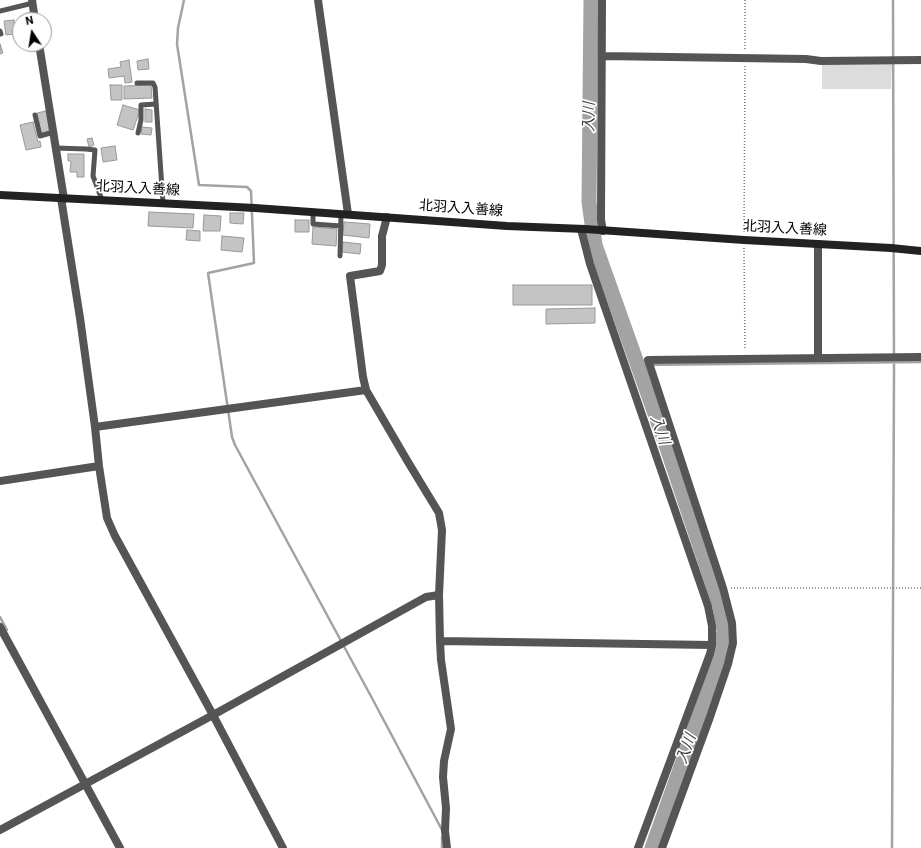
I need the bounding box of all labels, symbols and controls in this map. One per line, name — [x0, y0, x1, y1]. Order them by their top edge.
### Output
north arrow — [12, 12, 52, 52]
text: N — [24, 14, 35, 28]
water label: 入川 — [581, 102, 599, 132]
street label: 北羽入入善線 — [96, 178, 180, 200]
street label: 北羽入入善線 — [419, 198, 503, 220]
street label: 北羽入入善線 — [743, 218, 827, 240]
water label: 入川 — [646, 413, 672, 447]
water label: 入川 — [673, 732, 701, 766]

